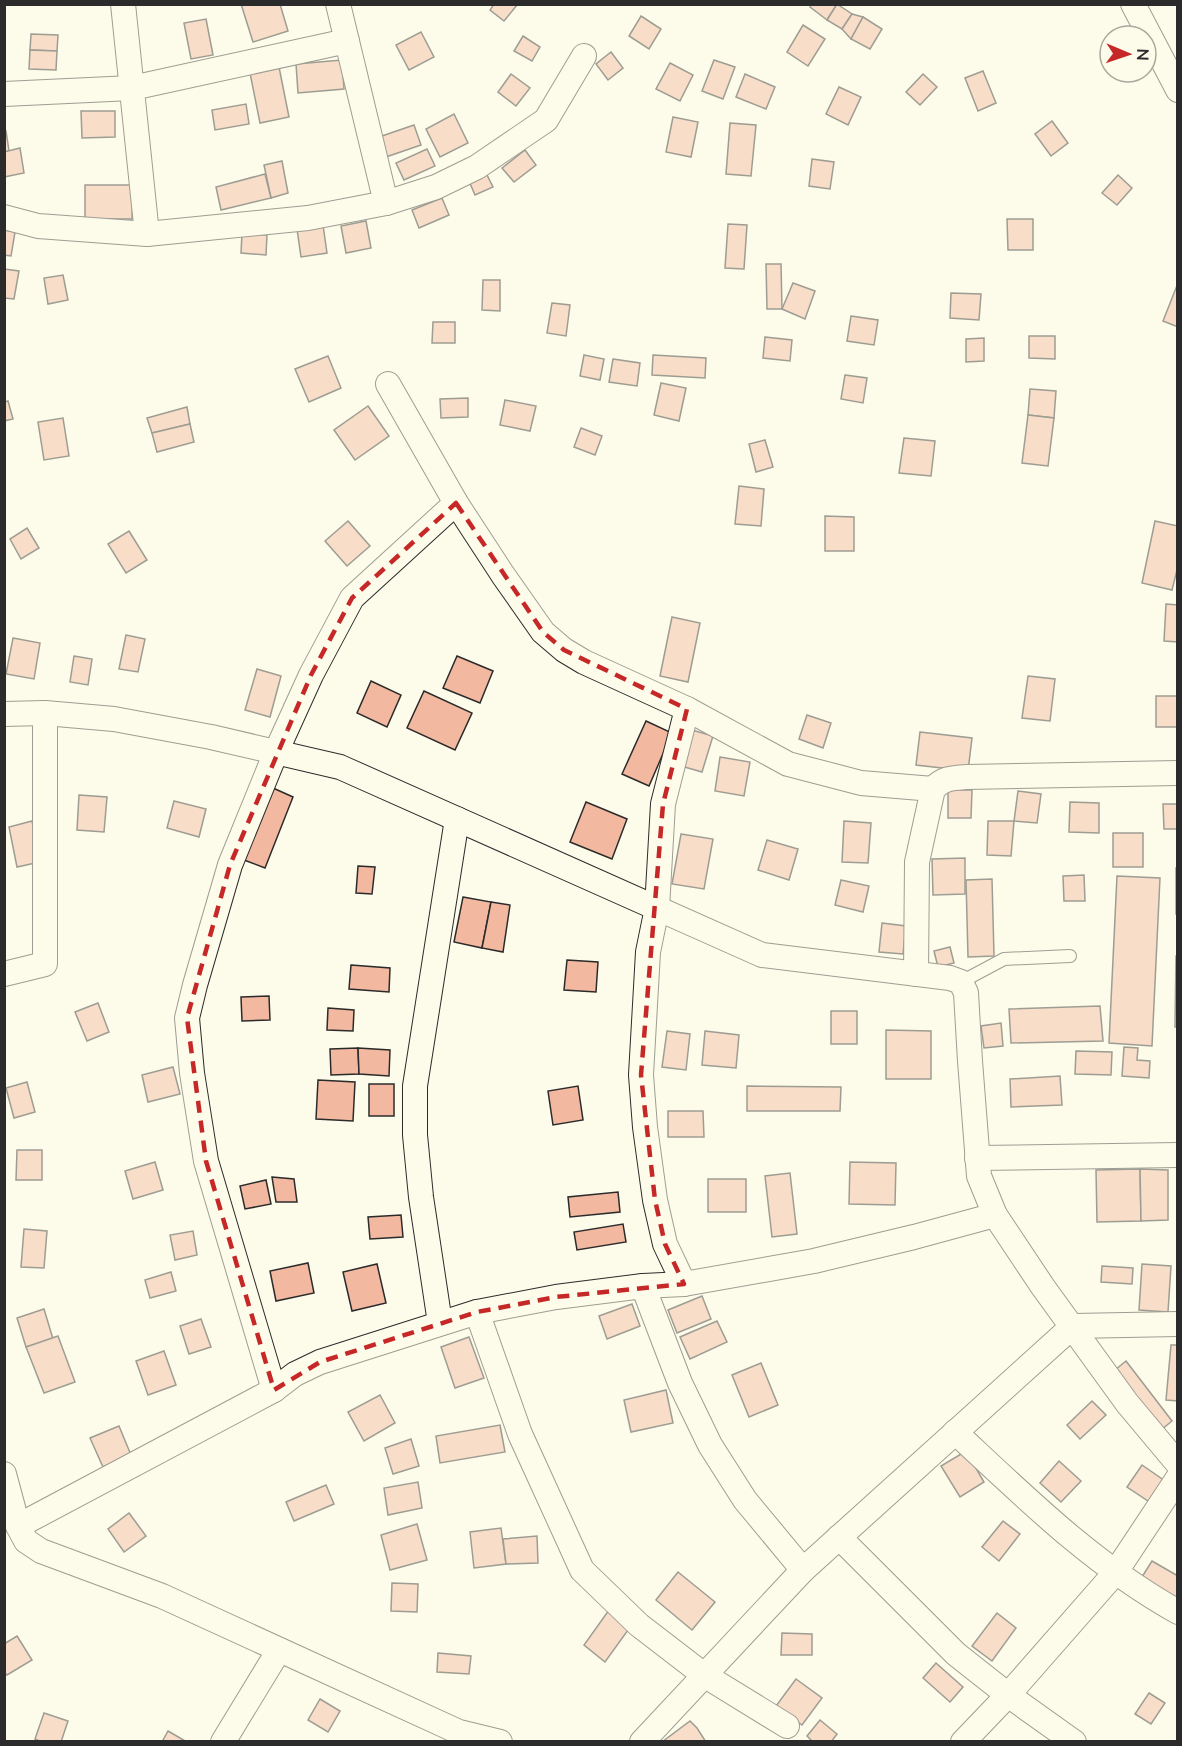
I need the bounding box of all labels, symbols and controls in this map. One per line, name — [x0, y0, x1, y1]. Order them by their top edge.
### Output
north arrow — [1098, 24, 1158, 84]
text: N — [1134, 48, 1153, 61]

